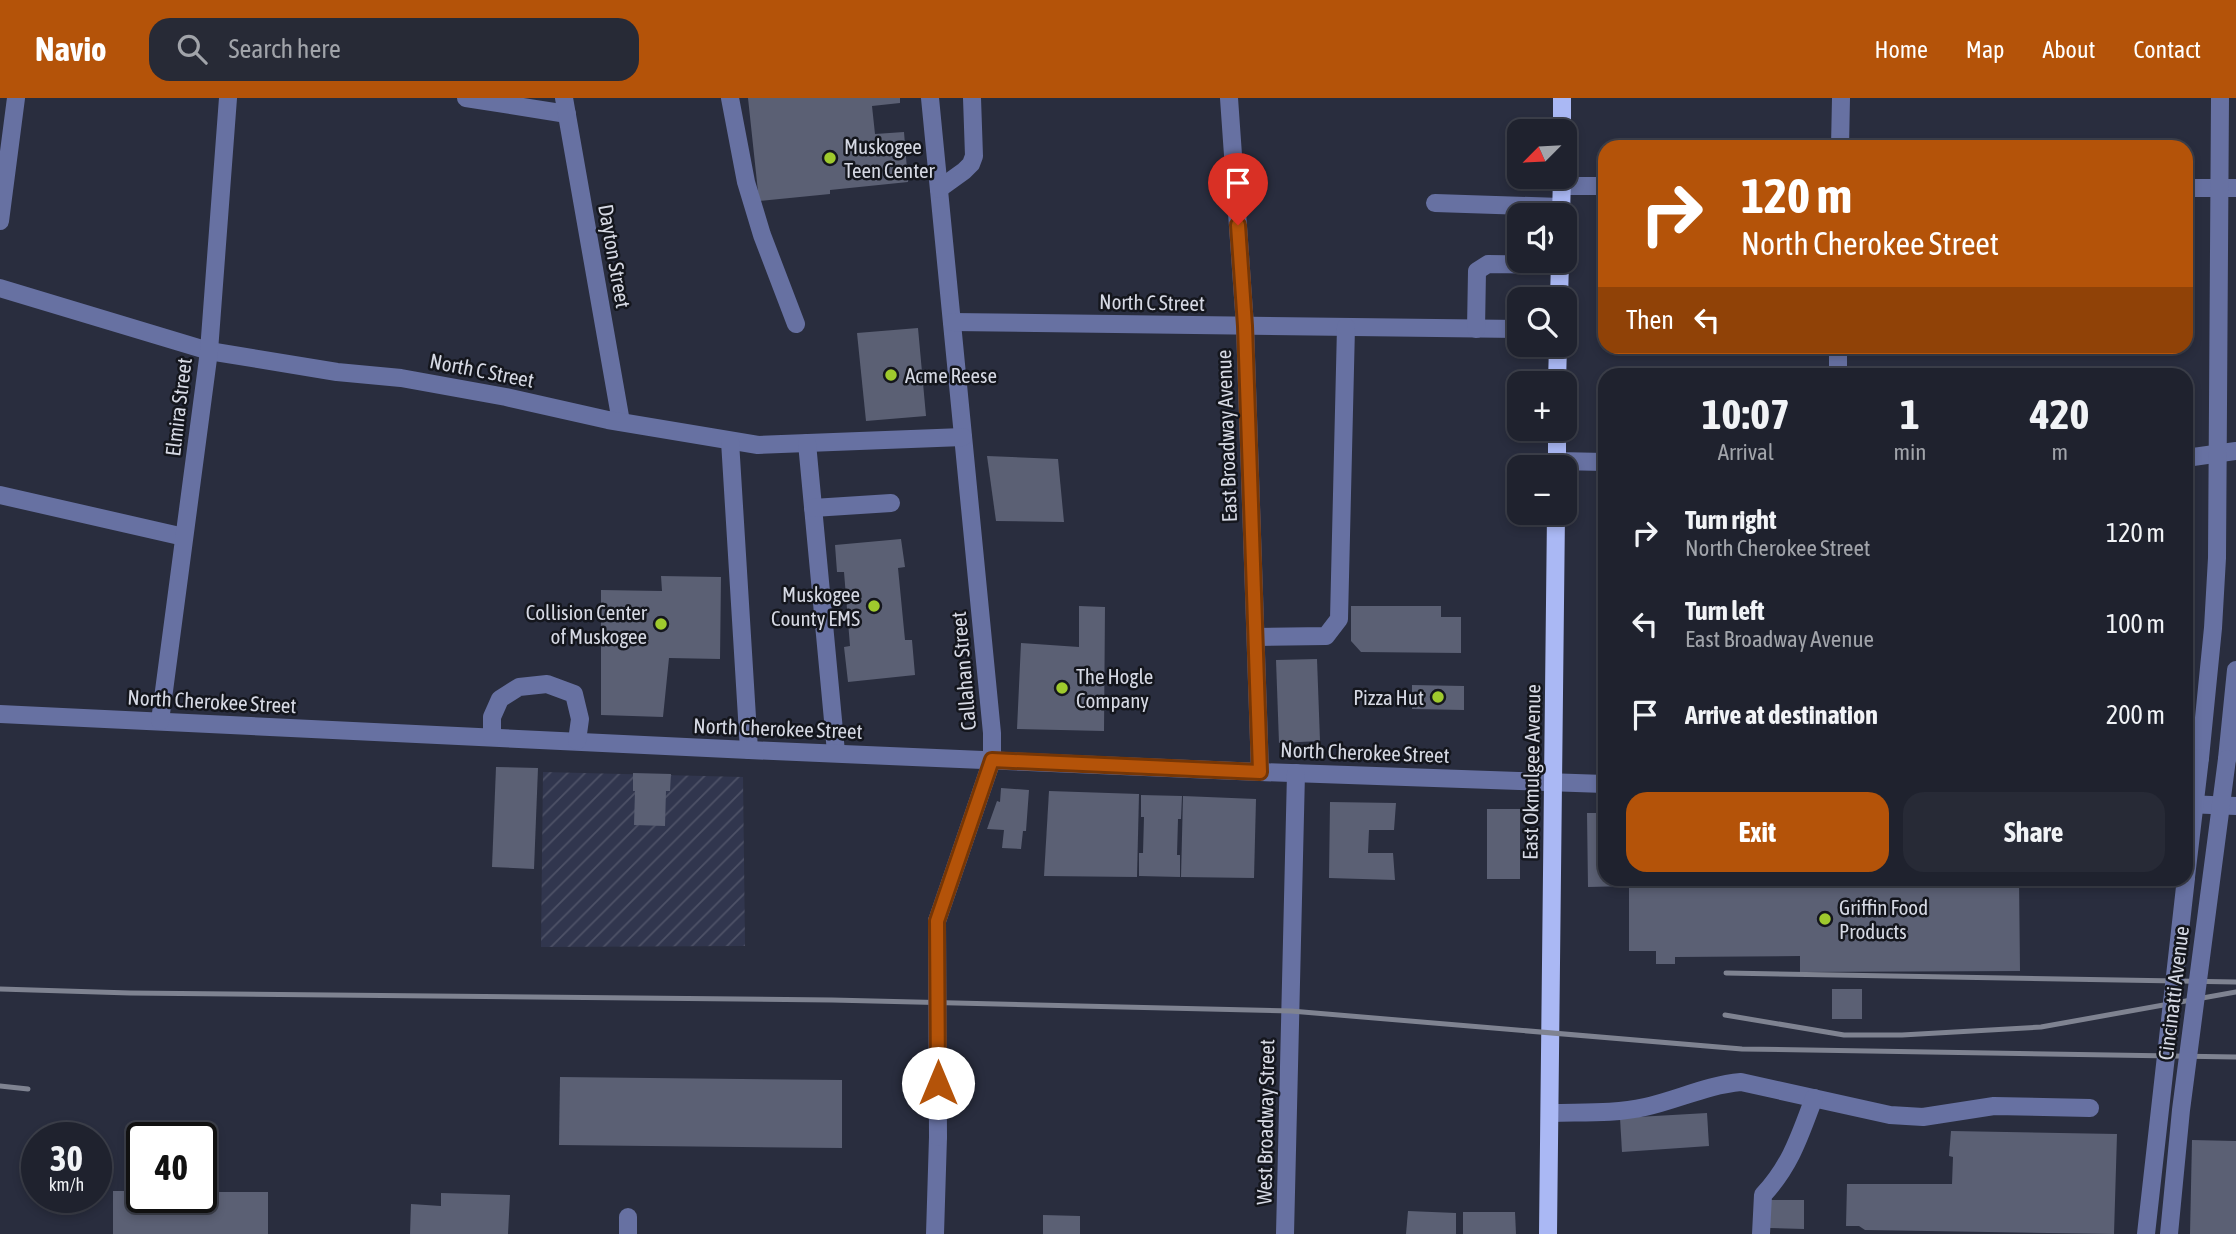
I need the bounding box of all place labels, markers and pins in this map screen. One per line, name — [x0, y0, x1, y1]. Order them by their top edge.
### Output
place label: Muskogee Teen Center — [844, 134, 936, 182]
marker: Muskogee Teen Center — [822, 150, 838, 166]
pin — [1208, 153, 1268, 225]
place label: Acme Reese — [905, 363, 997, 387]
marker: Acme Reese — [883, 367, 899, 383]
place label: Muskogee County EMS — [771, 582, 860, 630]
marker: Muskogee County EMS — [866, 598, 882, 614]
place label: Collision Center of Muskogee — [526, 600, 648, 648]
marker: Collision Center of Muskogee — [653, 616, 669, 632]
place label: The Hogle Company — [1076, 664, 1153, 712]
marker: The Hogle Company — [1054, 680, 1070, 696]
place label: Pizza Hut — [1353, 685, 1424, 709]
marker: Pizza Hut — [1430, 689, 1446, 705]
place label: Griffin Food Products — [1839, 895, 1928, 943]
marker: Griffin Food Products — [1817, 911, 1833, 927]

